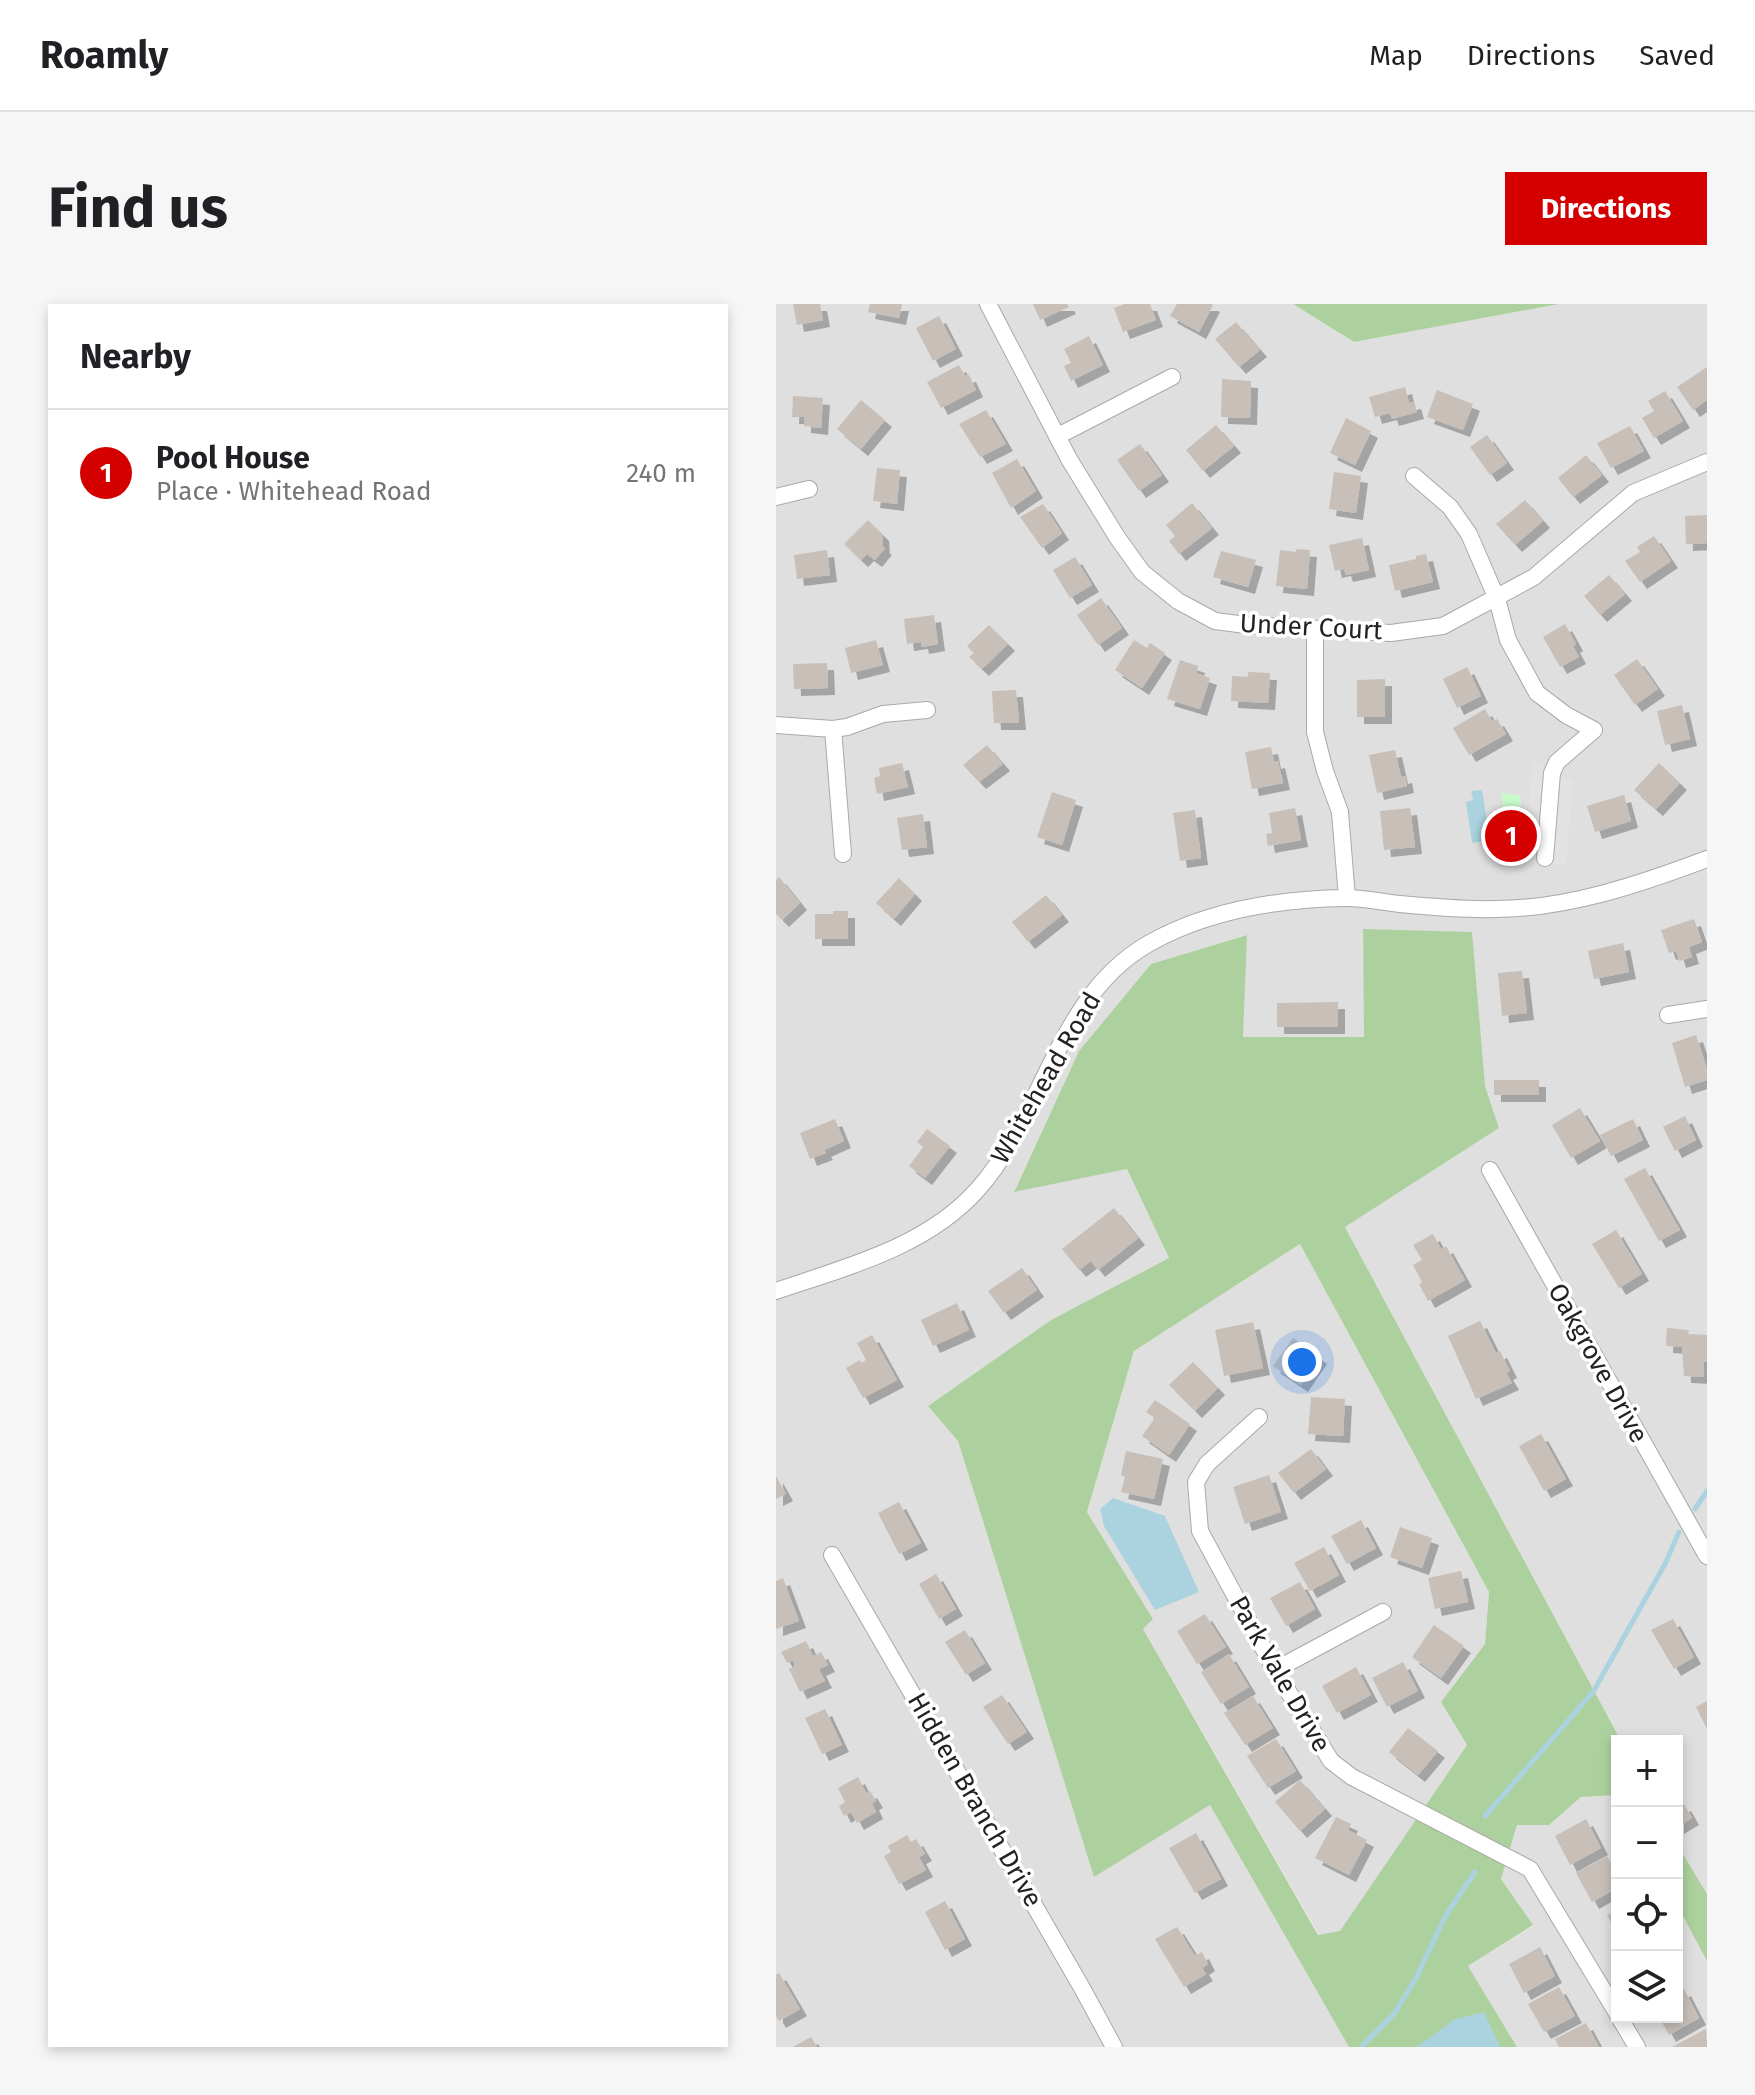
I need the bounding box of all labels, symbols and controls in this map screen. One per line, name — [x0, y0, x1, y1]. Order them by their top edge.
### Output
text: Roamly — [40, 32, 168, 78]
text: Map — [1369, 39, 1423, 72]
text: Directions — [1467, 39, 1595, 72]
text: Saved — [1639, 39, 1715, 72]
button: Directions — [1505, 172, 1707, 245]
text: Find us — [48, 175, 228, 242]
text: Nearby — [80, 336, 191, 377]
text: Pool House — [156, 440, 310, 476]
text: 1 — [100, 458, 112, 489]
text: 240 m — [626, 458, 696, 489]
text: Place · Whitehead Road — [156, 476, 431, 507]
street label: Under Court — [1239, 608, 1384, 646]
pin: 1 — [1485, 806, 1537, 866]
street label: Whitehead Road — [984, 987, 1108, 1169]
street label: Oakgrove Drive — [1541, 1278, 1655, 1448]
your location — [1282, 1342, 1322, 1382]
street label: Park Vale Drive — [1223, 1591, 1337, 1757]
street label: Hidden Branch Drive — [901, 1687, 1049, 1913]
map controls — [1611, 1735, 1683, 2023]
button: + — [1611, 1735, 1683, 1807]
button: − — [1611, 1807, 1683, 1879]
button: locate — [1611, 1879, 1683, 1951]
button: layers — [1611, 1951, 1683, 2023]

